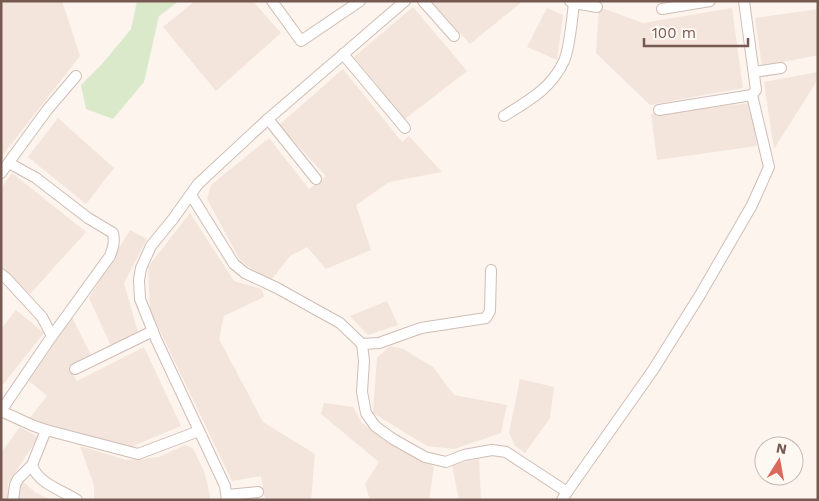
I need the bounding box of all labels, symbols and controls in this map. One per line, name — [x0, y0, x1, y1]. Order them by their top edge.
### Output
scale bar — [644, 15, 748, 47]
text: 100 m — [652, 24, 696, 42]
north arrow — [754, 436, 804, 486]
text: N — [775, 439, 788, 457]

